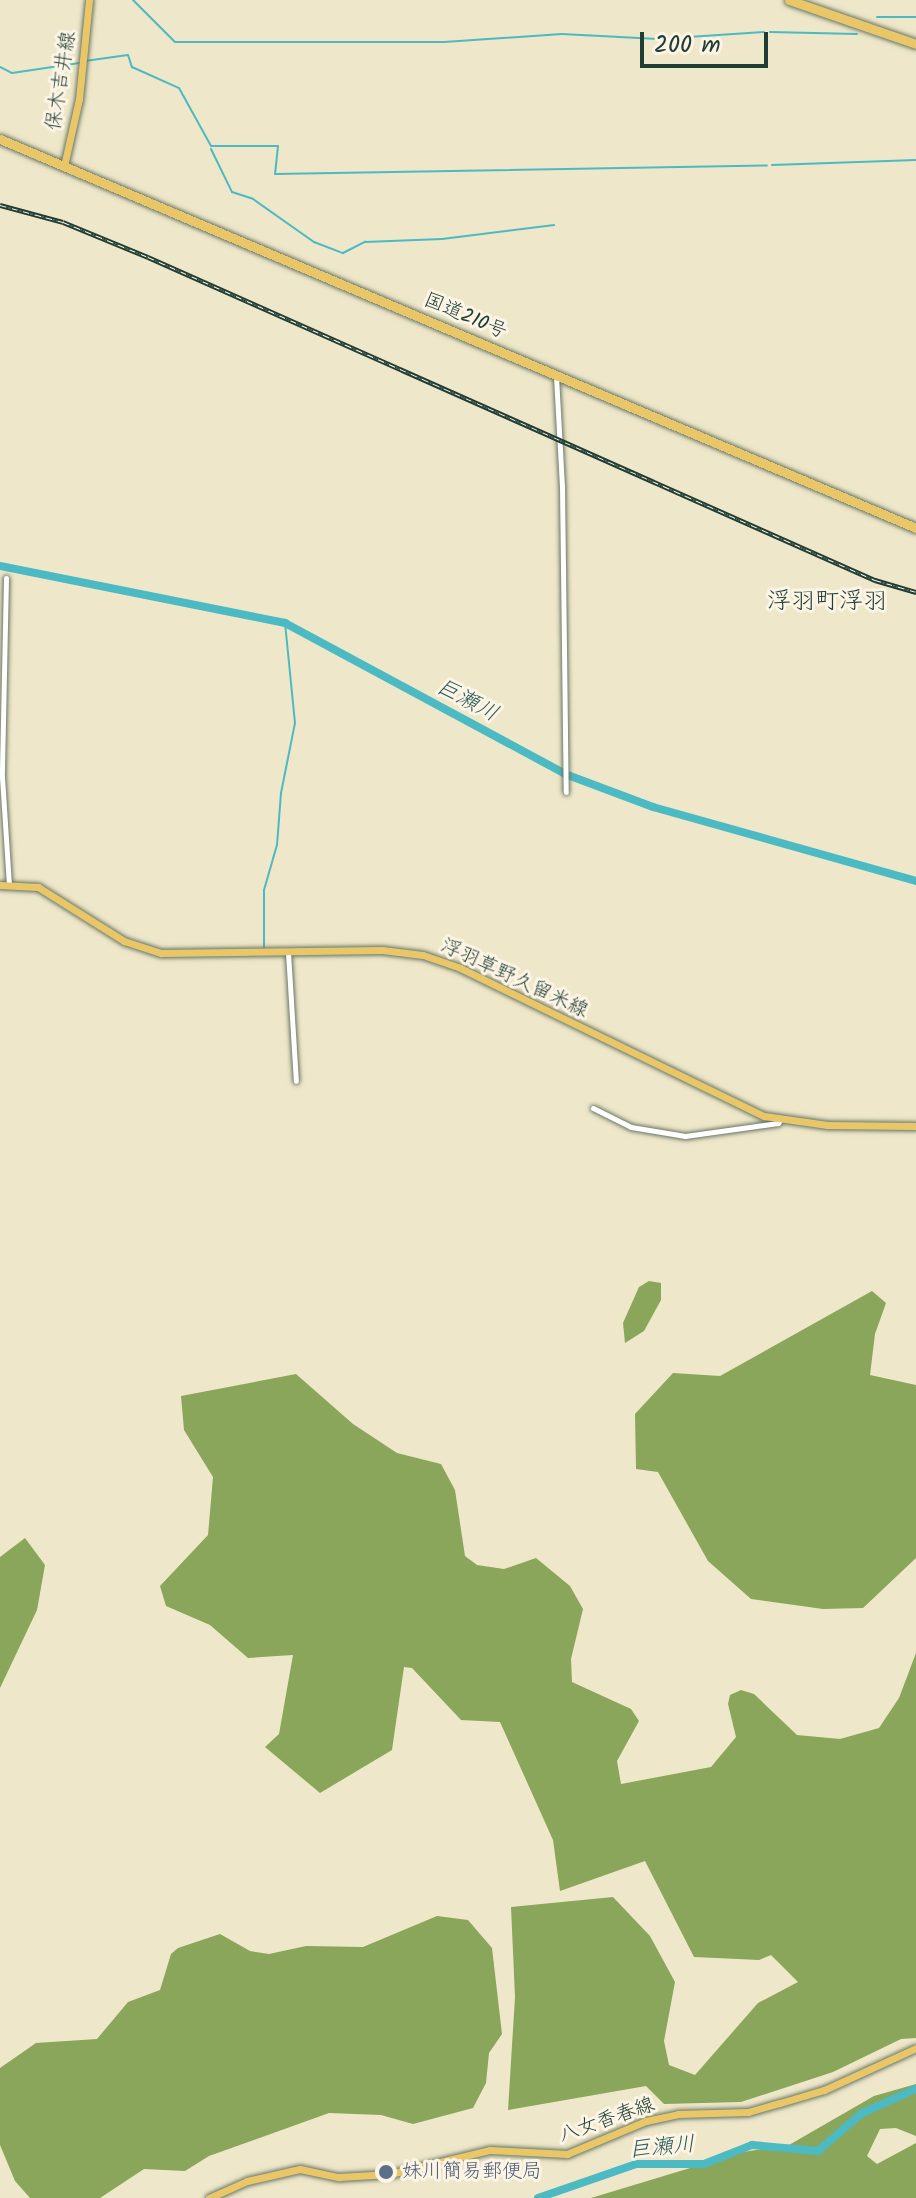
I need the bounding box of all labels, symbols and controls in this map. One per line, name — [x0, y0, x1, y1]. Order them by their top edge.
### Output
scale bar — [644, 16, 772, 66]
text: 200 m — [654, 26, 721, 65]
street label: 保木吉井線 — [42, 30, 82, 132]
street label: 国道210号 — [420, 289, 510, 345]
district label: 浮羽町浮羽 — [767, 588, 887, 616]
water label: 巨瀬川 — [432, 674, 502, 728]
street label: 浮羽草野久留米線 — [436, 934, 592, 1024]
street label: 八女香春線 — [556, 2093, 658, 2149]
water label: 巨瀬川 — [628, 2132, 696, 2164]
place label: 妹川簡易郵便局 — [402, 2160, 542, 2184]
marker: 妹川簡易郵便局 — [377, 2163, 395, 2181]

